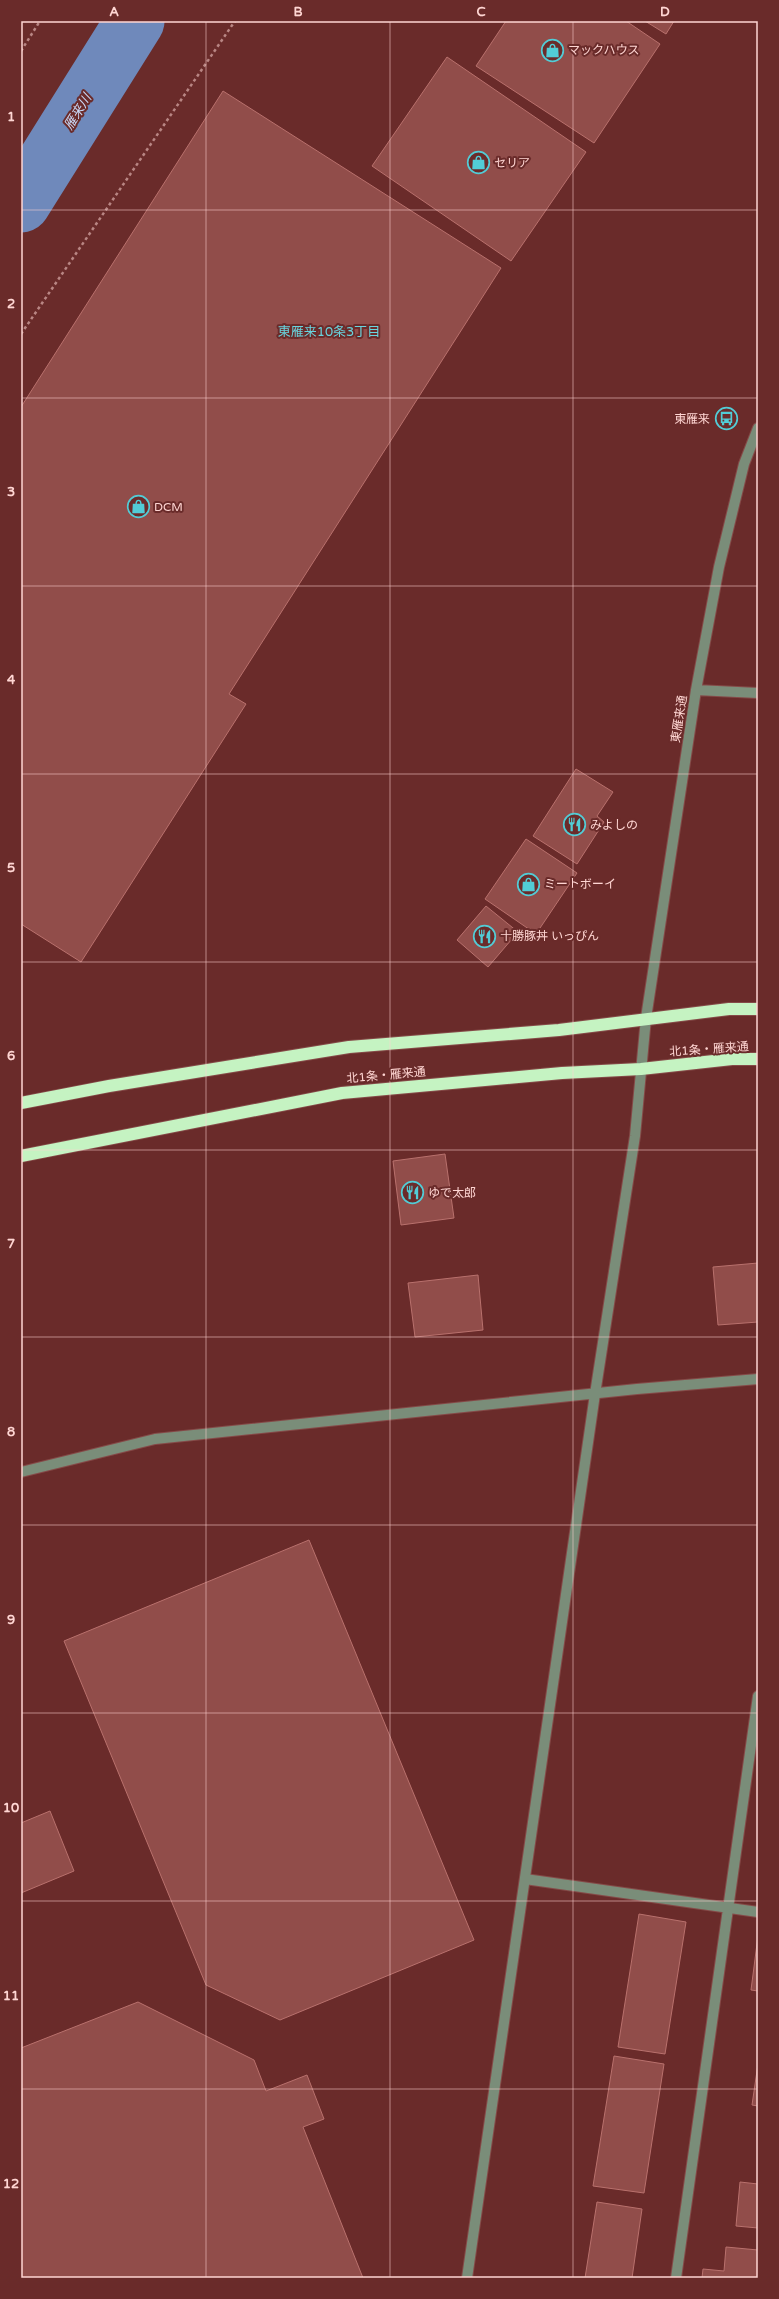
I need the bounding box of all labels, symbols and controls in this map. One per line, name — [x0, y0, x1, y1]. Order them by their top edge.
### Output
text: A — [109, 4, 119, 20]
text: B — [293, 4, 303, 20]
text: C — [476, 4, 486, 20]
text: D — [660, 4, 670, 20]
shop icon: マックハウス — [539, 37, 565, 63]
place label: マックハウス — [568, 43, 639, 57]
water label: 雁来川 — [61, 90, 96, 133]
text: 1 — [7, 109, 15, 125]
shop icon: セリア — [465, 150, 491, 176]
place label: セリア — [494, 156, 530, 170]
text: 2 — [7, 296, 15, 312]
district label: 東雁来10条3丁目 — [278, 324, 380, 340]
bus stop icon: 東雁来 — [713, 406, 739, 432]
place label: 東雁来 — [674, 412, 710, 426]
text: 3 — [7, 484, 15, 500]
shop icon: DCM — [125, 494, 151, 520]
place label: DCM — [154, 500, 183, 514]
text: 4 — [7, 672, 16, 688]
street label: 東雁来通 — [668, 694, 690, 744]
restaurant icon: みよしの — [562, 812, 588, 838]
place label: みよしの — [590, 818, 638, 832]
text: 5 — [7, 860, 15, 876]
shop icon: ミートボーイ — [515, 871, 541, 897]
place label: ミートボーイ — [544, 877, 616, 891]
restaurant icon: 十勝豚丼 いっぴん — [471, 923, 497, 949]
place label: 十勝豚丼 いっぴん — [500, 929, 599, 943]
street label: 北1条・雁来通 — [669, 1039, 749, 1059]
text: 6 — [7, 1048, 15, 1064]
street label: 北1条・雁来通 — [346, 1065, 426, 1085]
restaurant icon: ゆで太郎 — [400, 1180, 426, 1206]
place label: ゆで太郎 — [428, 1186, 476, 1200]
text: 7 — [7, 1236, 15, 1252]
text: 8 — [7, 1424, 15, 1440]
text: 9 — [7, 1612, 15, 1628]
text: 10 — [3, 1800, 19, 1816]
text: 11 — [3, 1988, 19, 2004]
text: 12 — [3, 2176, 19, 2192]

